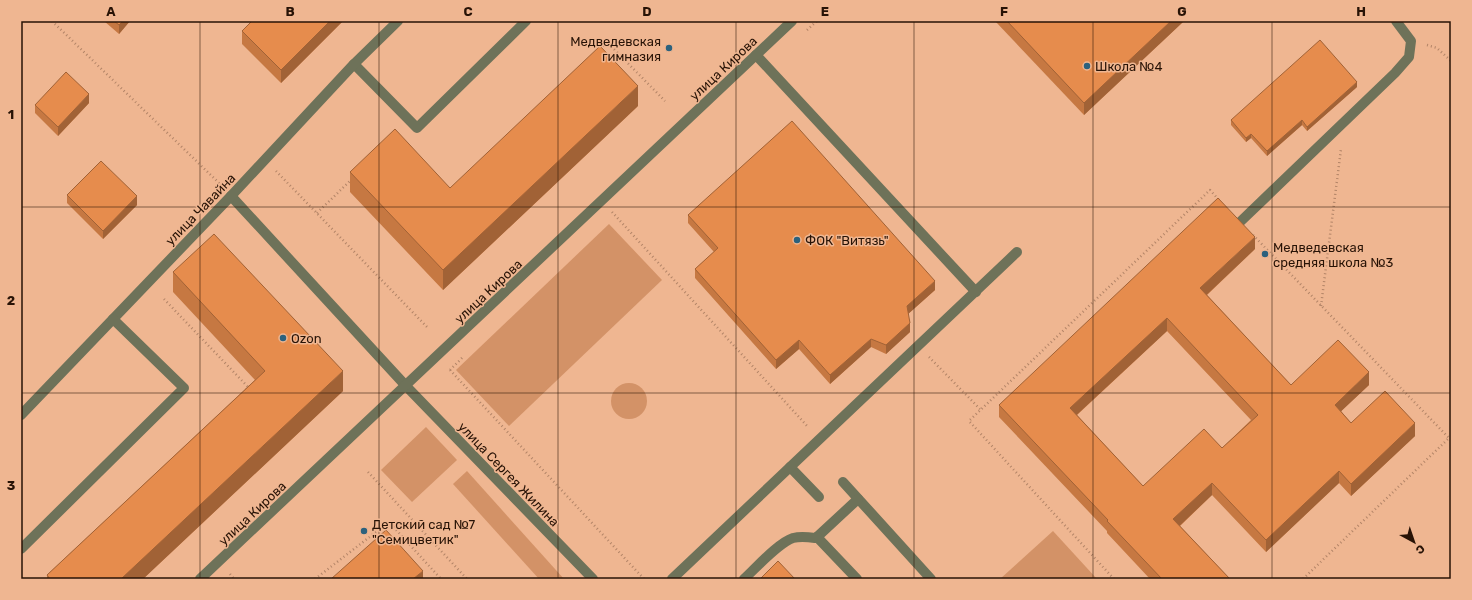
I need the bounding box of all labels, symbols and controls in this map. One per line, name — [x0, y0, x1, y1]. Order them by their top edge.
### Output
text: A — [106, 4, 116, 19]
text: B — [285, 4, 295, 19]
text: C — [463, 4, 473, 19]
text: D — [642, 4, 652, 19]
text: E — [821, 4, 829, 19]
text: F — [1000, 4, 1008, 19]
text: G — [1177, 4, 1187, 19]
text: H — [1356, 4, 1366, 19]
street label: улица Кирова — [687, 33, 760, 103]
place label: Медведевская гимназия — [570, 34, 661, 64]
marker: Медведевская гимназия — [664, 43, 674, 53]
place label: Школа №4 — [1095, 59, 1162, 74]
marker: Школа №4 — [1082, 61, 1092, 71]
text: 1 — [8, 107, 14, 122]
street label: улица Чавайна — [162, 170, 238, 248]
place label: ФОК "Витязь" — [805, 233, 889, 248]
marker: ФОК "Витязь" — [792, 235, 802, 245]
place label: Медведевская средняя школа №3 — [1273, 240, 1393, 270]
marker: Медведевская средняя школа №3 — [1260, 249, 1270, 259]
street label: улица Кирова — [452, 256, 525, 326]
text: 2 — [7, 293, 15, 308]
place label: Ozon — [291, 331, 322, 346]
marker: Ozon — [278, 333, 288, 343]
street label: улица Сергея Жилина — [455, 419, 562, 529]
text: 3 — [7, 478, 16, 493]
street label: улица Кирова — [216, 478, 289, 548]
place label: Детский сад №7 "Семицветик" — [372, 517, 475, 547]
north arrow — [1394, 522, 1434, 562]
marker: Детский сад №7 "Семицветик" — [359, 526, 369, 536]
text: С — [1413, 542, 1427, 557]

